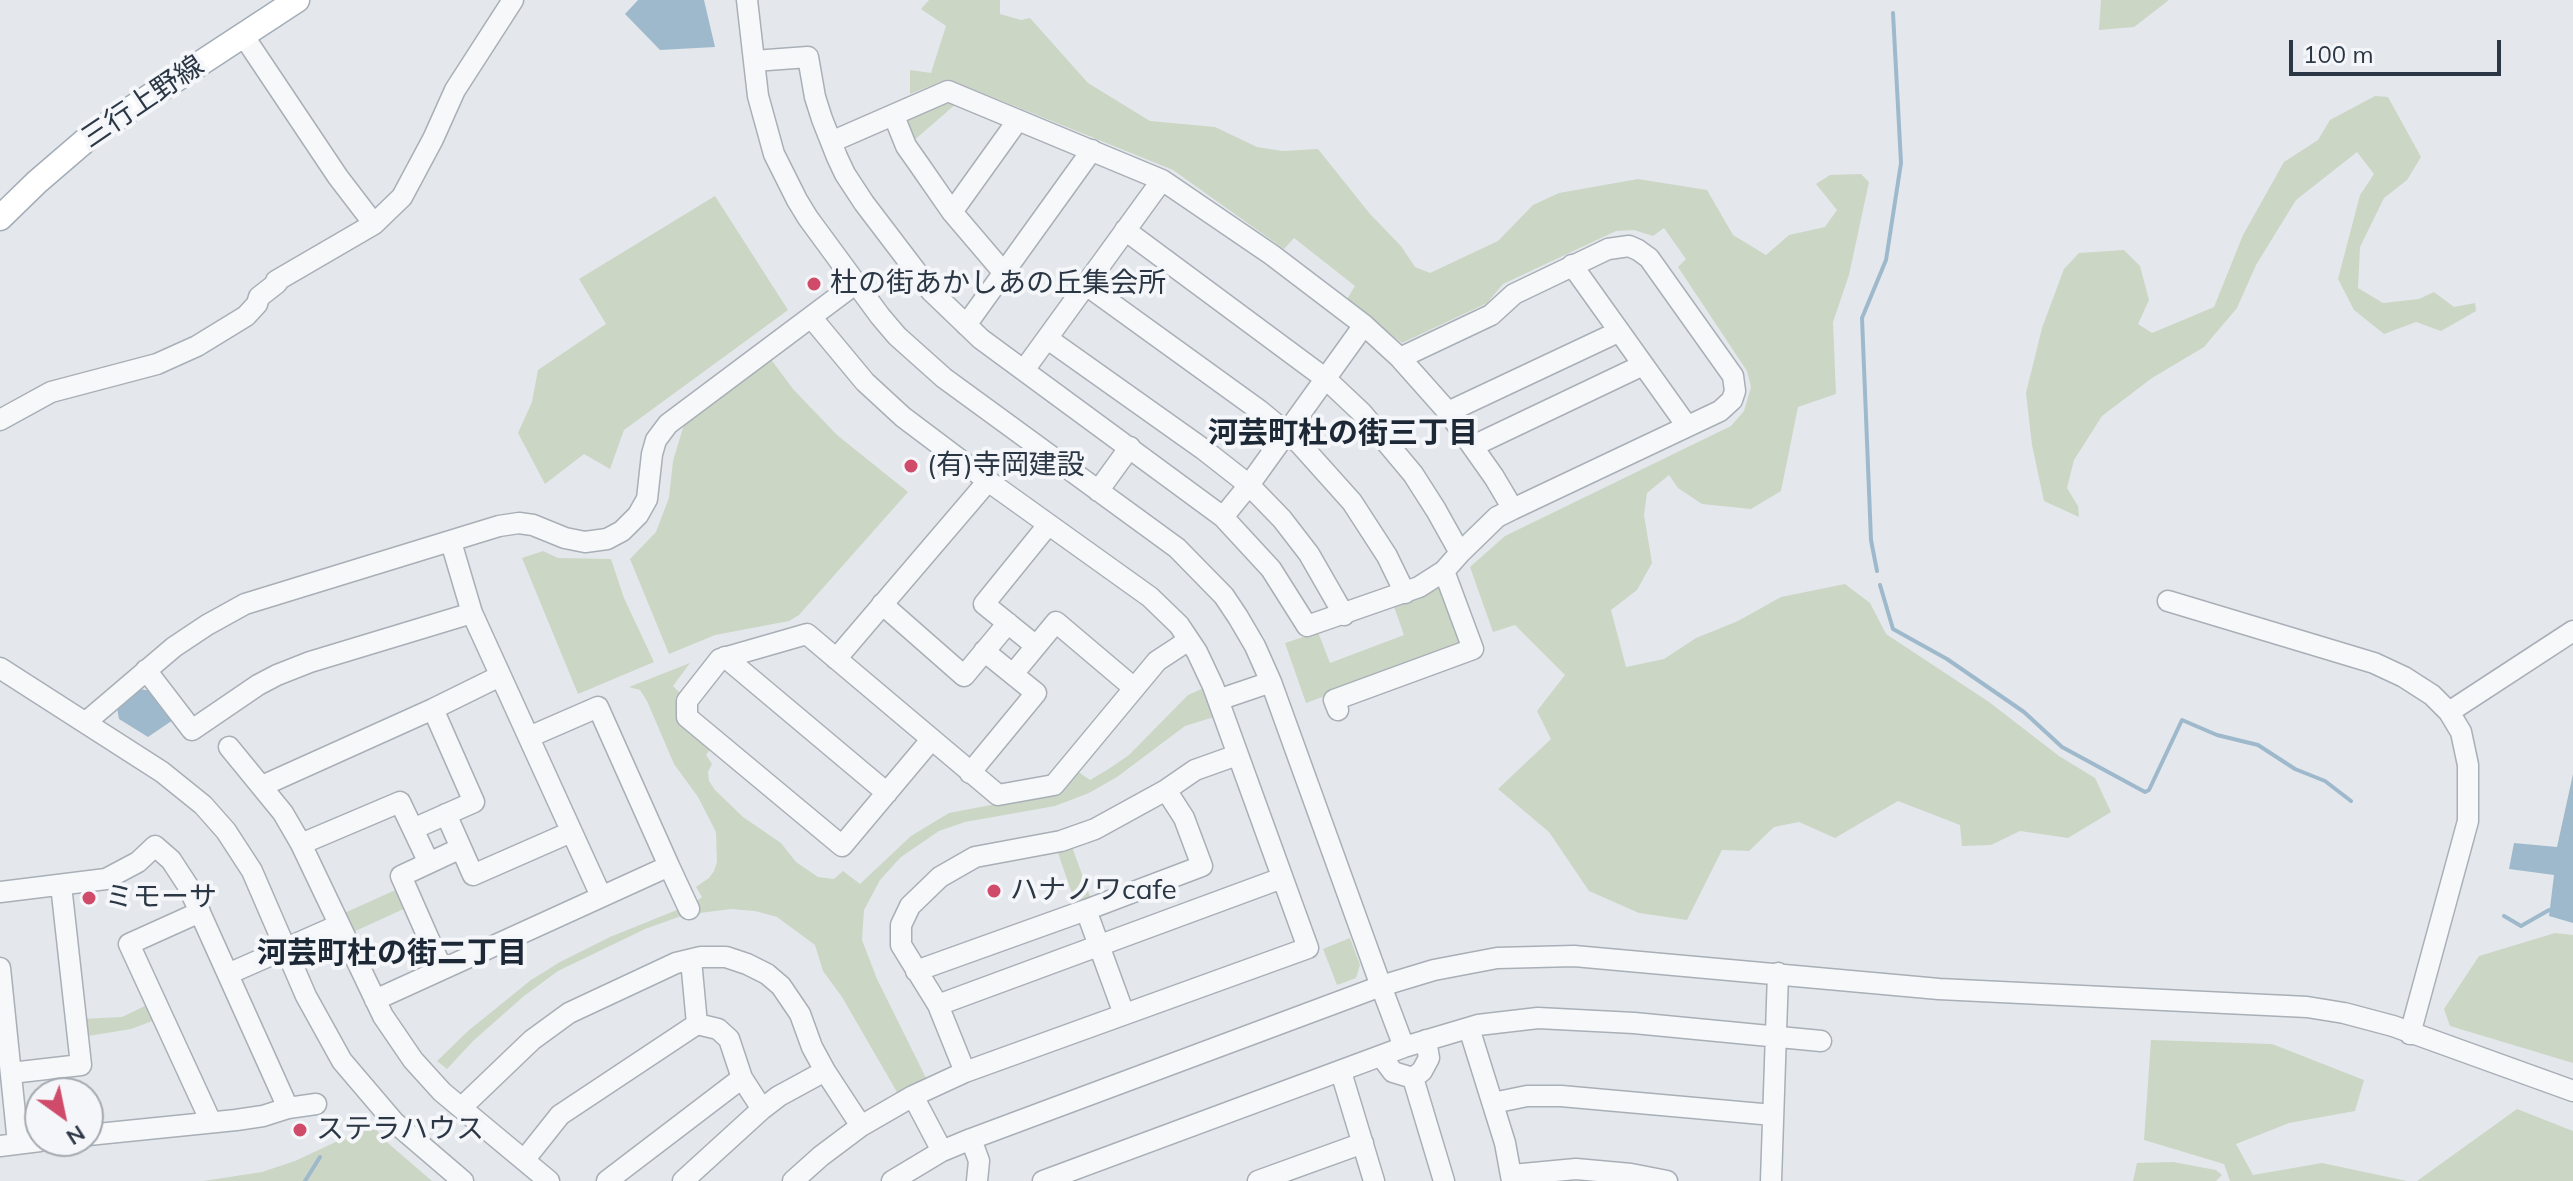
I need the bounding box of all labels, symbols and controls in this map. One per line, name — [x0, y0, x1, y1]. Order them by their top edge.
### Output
scale bar — [2293, 24, 2505, 74]
text: 100 m — [2303, 39, 2374, 69]
street label: 三行上野線 — [76, 49, 210, 155]
place label: 杜の街あかしあの丘集会所 — [830, 267, 1166, 301]
marker: 杜の街あかしあの丘集会所 — [805, 275, 823, 293]
district label: 河芸町杜の街三丁目 — [1208, 416, 1478, 452]
place label: (有)寺岡建設 — [927, 449, 1085, 483]
marker: (有)寺岡建設 — [902, 457, 920, 475]
place label: ハナノワcafe — [1010, 874, 1177, 908]
place label: ミモーサ — [105, 881, 217, 915]
marker: ハナノワcafe — [985, 882, 1003, 900]
marker: ミモーサ — [80, 889, 98, 907]
district label: 河芸町杜の街二丁目 — [257, 936, 527, 972]
north arrow — [24, 1077, 104, 1157]
place label: ステラハウス — [316, 1113, 484, 1147]
text: N — [61, 1119, 91, 1152]
marker: ステラハウス — [291, 1121, 309, 1139]

